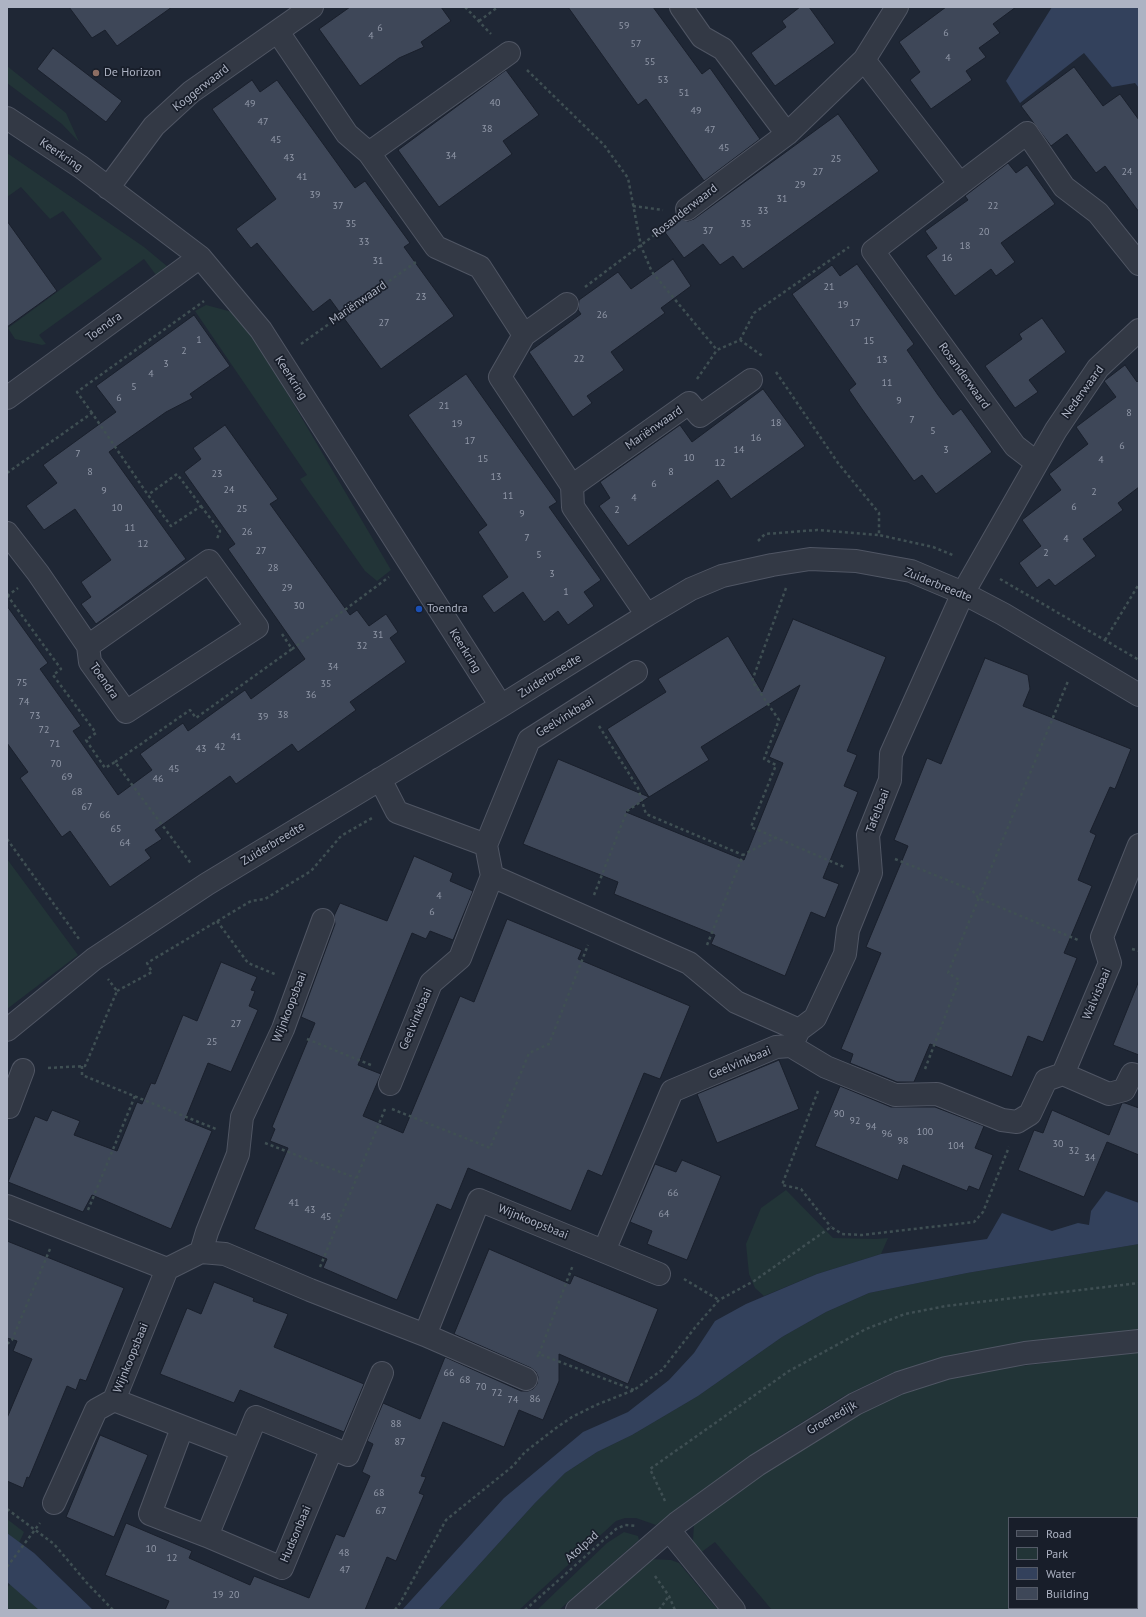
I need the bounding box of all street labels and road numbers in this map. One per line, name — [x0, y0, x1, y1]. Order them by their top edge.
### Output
street label: Koggerwaard — [170, 62, 232, 114]
street label: Keerkring — [37, 135, 85, 175]
street label: Rosanderwaard — [650, 181, 720, 241]
street label: Mariënwaard — [327, 278, 389, 328]
street label: Toendra — [83, 309, 125, 345]
street label: Rosanderwaard — [935, 340, 993, 412]
street label: Keerkring — [272, 354, 310, 402]
street label: Nederwaard — [1059, 363, 1107, 421]
street label: Mariënwaard — [623, 403, 685, 453]
street label: Zuiderbreedte — [902, 565, 974, 605]
street label: Keerkring — [446, 626, 484, 676]
street label: Zuiderbreedte — [516, 651, 584, 701]
street label: Toendra — [86, 660, 122, 702]
street label: Geelvinkbaai — [533, 693, 597, 741]
street label: Tafelbaai — [863, 787, 893, 835]
street label: Zuiderbreedte — [239, 819, 307, 869]
street label: Walvisbaai — [1080, 966, 1114, 1022]
street label: Wijnkoopsbaai — [270, 970, 310, 1044]
street label: Geelvinkbaai — [397, 986, 435, 1052]
street label: Geelvinkbaai — [707, 1044, 773, 1082]
street label: Wijnkoopsbaai — [496, 1201, 570, 1243]
street label: Wijnkoopsbaai — [110, 1321, 152, 1395]
street label: Groenedijk — [804, 1398, 860, 1438]
street label: Hudsonbaai — [278, 1503, 314, 1565]
street label: Atolpad — [562, 1528, 602, 1566]

